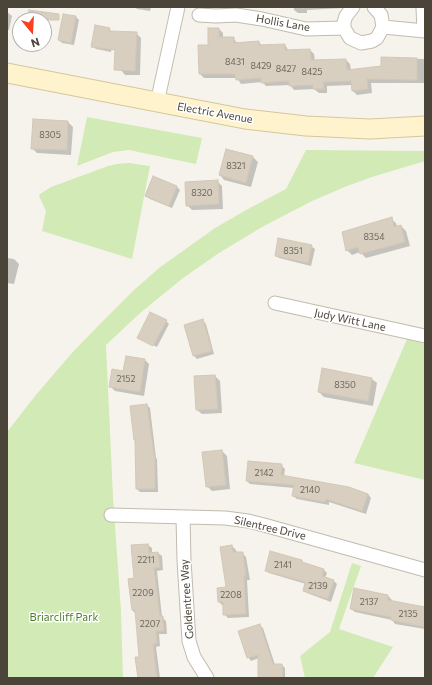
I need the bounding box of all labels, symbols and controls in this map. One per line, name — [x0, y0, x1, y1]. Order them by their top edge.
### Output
north arrow — [12, 12, 52, 52]
street label: Hollis Lane — [255, 12, 311, 34]
text: N — [30, 35, 42, 50]
house number: 8431 — [225, 57, 245, 67]
house number: 8429 — [250, 61, 272, 71]
house number: 8427 — [276, 64, 296, 74]
house number: 8425 — [302, 67, 322, 77]
street label: Electric Avenue — [176, 100, 254, 126]
house number: 8305 — [39, 130, 61, 140]
house number: 8321 — [226, 161, 246, 171]
house number: 8320 — [191, 188, 213, 198]
house number: 8354 — [363, 232, 385, 242]
house number: 8351 — [283, 246, 303, 256]
street label: Judy Witt Lane — [313, 306, 387, 334]
house number: 2152 — [117, 374, 135, 384]
house number: 8350 — [334, 380, 356, 390]
house number: 2142 — [254, 468, 274, 478]
house number: 2140 — [300, 485, 320, 495]
street label: Silentree Drive — [233, 513, 307, 543]
house number: 2211 — [137, 555, 155, 565]
street label: Goldentree Way — [178, 559, 196, 639]
house number: 2141 — [274, 560, 292, 570]
house number: 2139 — [308, 581, 328, 591]
house number: 2209 — [132, 588, 154, 598]
house number: 2208 — [220, 590, 242, 600]
house number: 2137 — [360, 597, 378, 607]
house number: 2135 — [398, 609, 418, 619]
park label: Briarcliff Park — [30, 610, 98, 624]
house number: 2207 — [140, 619, 160, 629]

